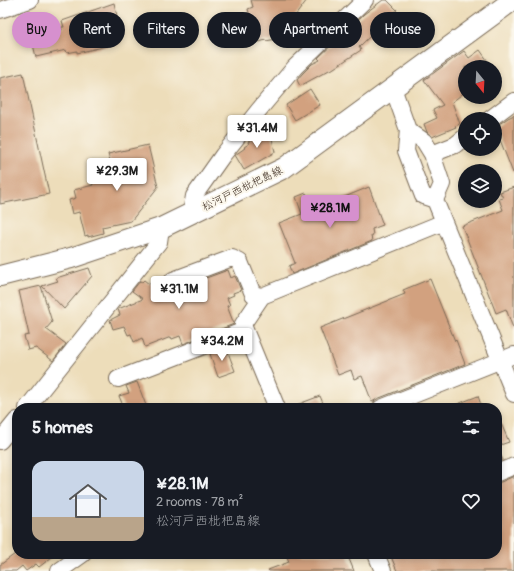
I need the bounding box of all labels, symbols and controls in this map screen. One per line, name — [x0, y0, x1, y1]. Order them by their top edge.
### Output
chip: Buy — [12, 12, 61, 48]
chip: Rent — [69, 12, 125, 48]
chip: Filters — [133, 12, 199, 48]
chip: New — [207, 12, 261, 48]
chip: Apartment — [269, 12, 362, 48]
chip: House — [370, 12, 435, 48]
north arrow — [458, 60, 502, 104]
map controls — [458, 60, 502, 208]
button: locate — [458, 112, 502, 156]
pin: ¥31.4M — [224, 115, 290, 149]
text: ¥31.4M — [236, 120, 278, 136]
pin: ¥29.3M — [84, 158, 150, 192]
text: ¥29.3M — [96, 163, 138, 179]
street label: 松河戸西枇杷島線 — [200, 163, 285, 214]
button: layers — [458, 164, 502, 208]
pin: ¥28.1M — [297, 195, 363, 229]
text: ¥28.1M — [310, 200, 350, 216]
pin: ¥31.1M — [146, 276, 212, 310]
text: ¥31.1M — [160, 281, 198, 297]
pin: ¥34.2M — [189, 328, 255, 362]
text: ¥34.2M — [200, 333, 244, 349]
icon: filters — [460, 416, 482, 438]
text: 5 homes — [32, 417, 93, 438]
text: ¥28.1M — [156, 473, 208, 494]
icon: home — [64, 477, 112, 525]
icon: heart — [460, 490, 482, 512]
text: 2 rooms · 78 m² — [156, 494, 243, 510]
text: 松河戸西枇杷島線 — [156, 513, 260, 529]

